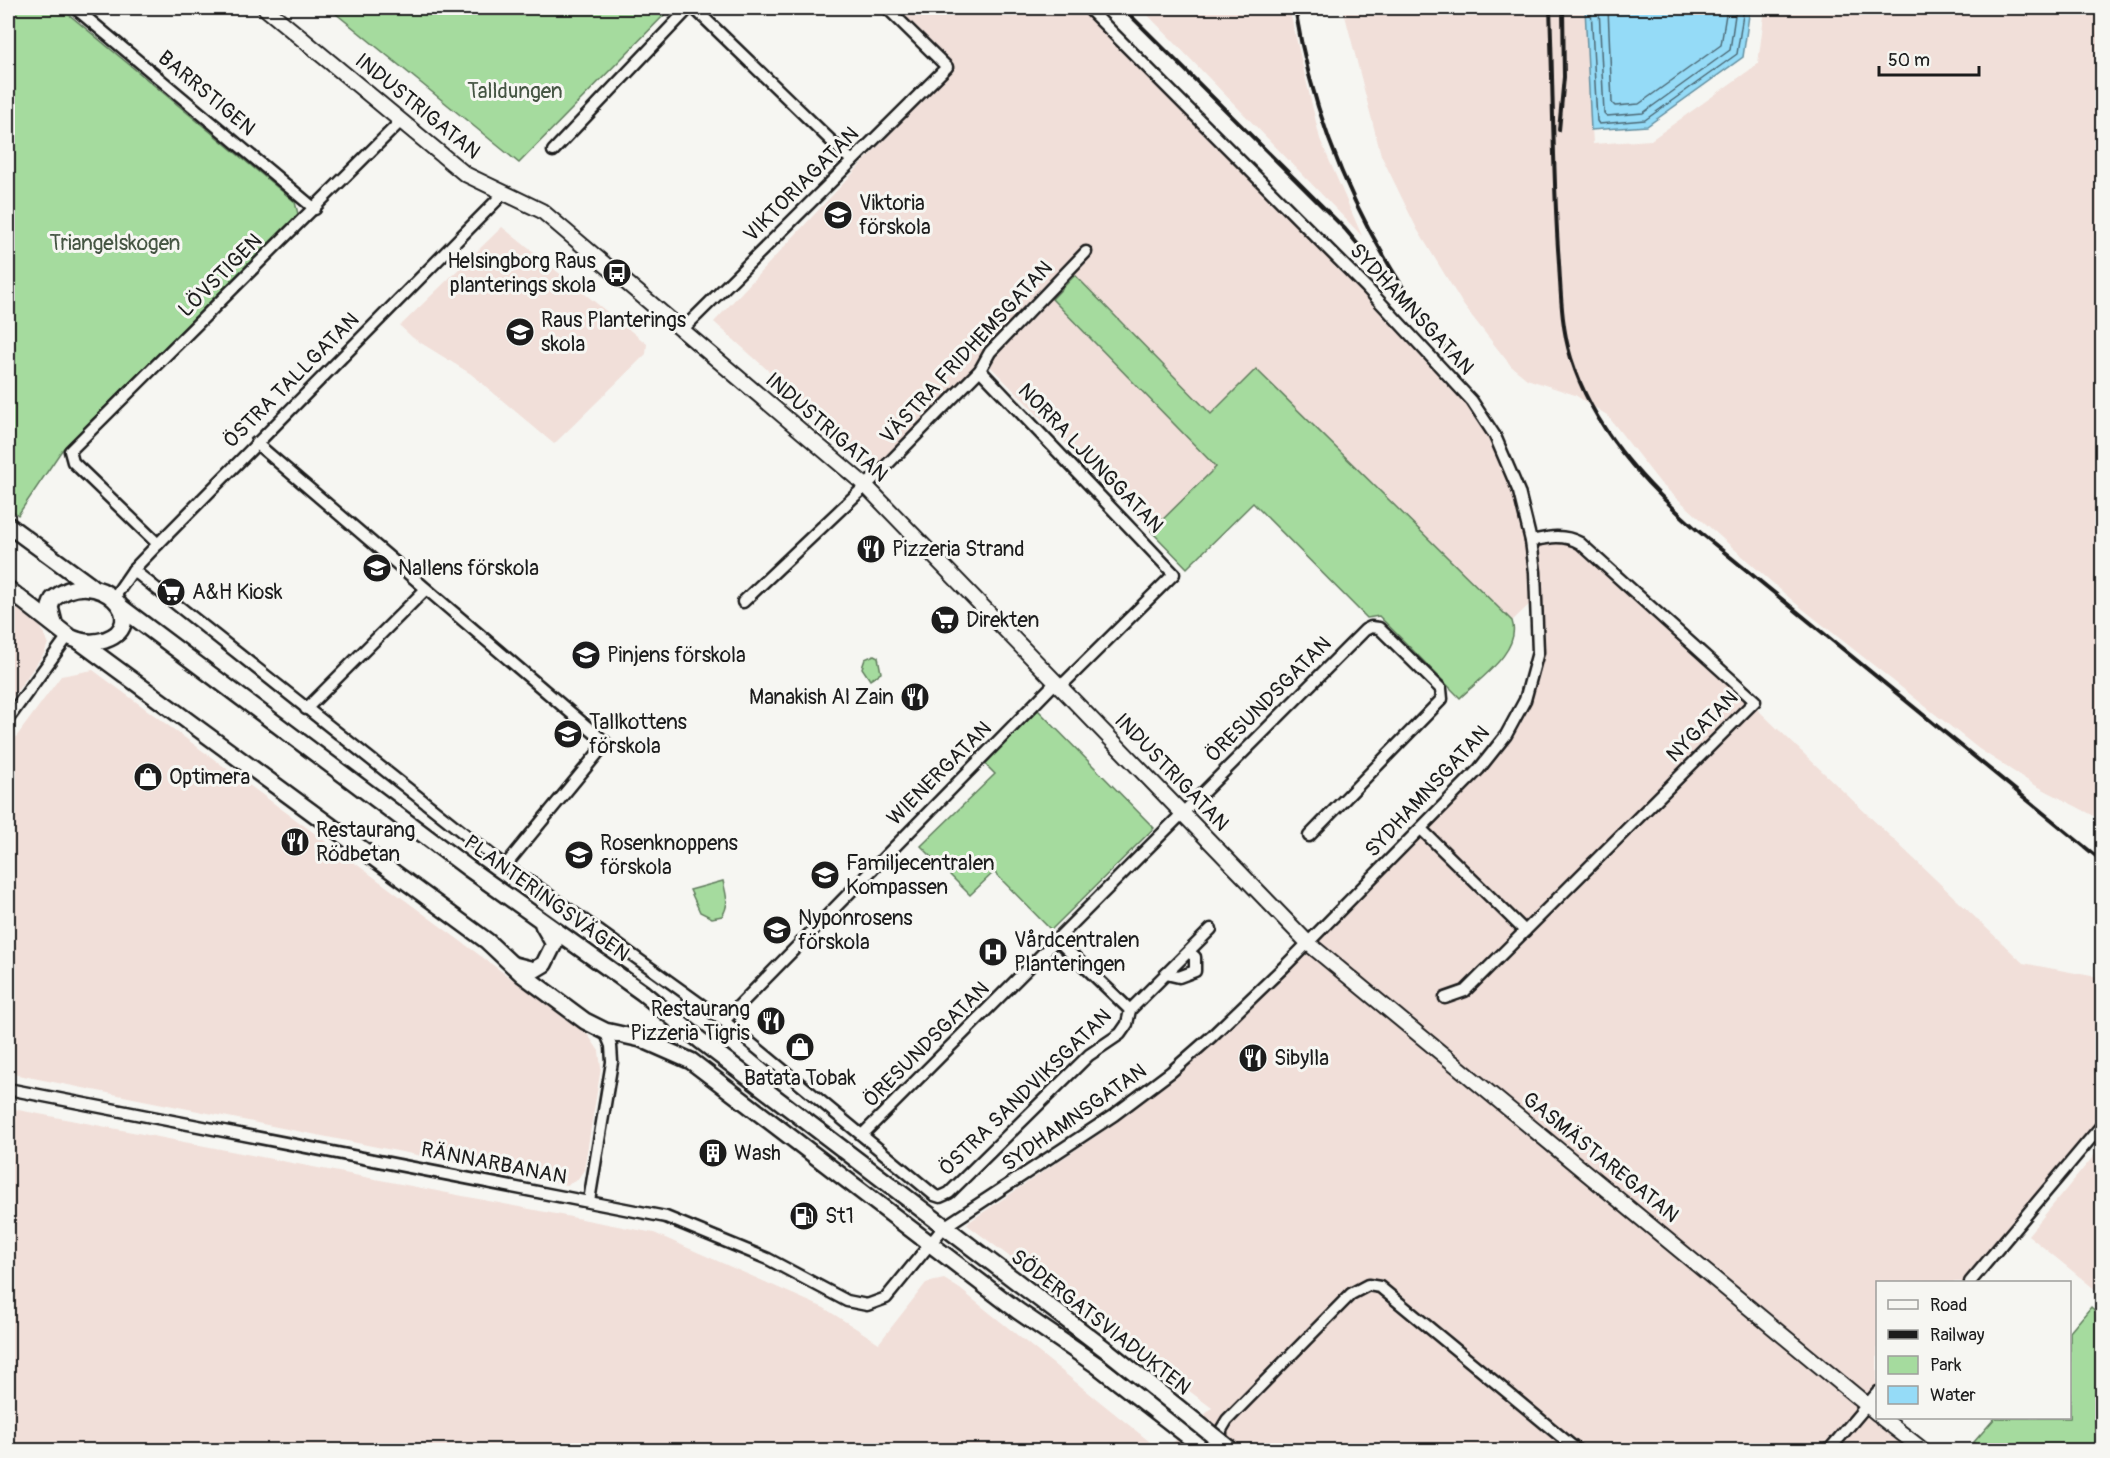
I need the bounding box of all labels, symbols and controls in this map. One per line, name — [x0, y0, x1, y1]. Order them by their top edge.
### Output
scale bar — [1879, 39, 1980, 77]
street label: BARRSTIGEN — [152, 45, 261, 142]
street label: INDUSTRIGATAN — [349, 47, 486, 165]
text: 50 m — [1888, 49, 1930, 72]
park label: Talldungen — [467, 78, 563, 105]
street label: VIKTORIAGATAN — [738, 121, 865, 248]
place label: Viktoria förskola — [859, 190, 931, 241]
school or university icon: Viktoria förskola — [822, 199, 854, 231]
street label: LÖVSTIGEN — [173, 228, 268, 323]
park label: Triangelskogen — [50, 230, 181, 257]
street label: SYDHAMNSGATAN — [1344, 238, 1480, 381]
place label: Helsingborg Raus planterings skola — [447, 248, 597, 299]
street label: VÄSTRA FRIDHEMSGATAN — [874, 255, 1058, 450]
bus stop icon: Helsingborg Raus planterings skola — [601, 257, 633, 289]
street label: ÖSTRA TALLGATAN — [218, 307, 365, 454]
place label: Raus Planterings skola — [541, 307, 687, 358]
school or university icon: Raus Planterings skola — [504, 316, 536, 348]
street label: INDUSTRIGATAN — [760, 367, 894, 488]
street label: NORRA LJUNGGATAN — [1012, 378, 1169, 539]
restaurant icon: Pizzeria Strand — [855, 533, 887, 565]
place label: Pizzeria Strand — [892, 536, 1025, 563]
school or university icon: Nallens förskola — [361, 552, 393, 584]
place label: Nallens förskola — [398, 555, 539, 582]
supermarket icon: A&H Kiosk — [155, 576, 187, 608]
place label: A&H Kiosk — [192, 579, 283, 606]
supermarket icon: Direkten — [929, 604, 961, 636]
place label: Direkten — [966, 607, 1039, 634]
street label: ÖRESUNDSGATAN — [1200, 631, 1337, 768]
school or university icon: Pinjens förskola — [570, 639, 602, 671]
place label: Pinjens förskola — [607, 642, 746, 669]
restaurant icon: Manakish Al Zain — [899, 681, 931, 713]
place label: Manakish Al Zain — [749, 684, 894, 711]
street label: NYGATAN — [1661, 685, 1744, 768]
street label: INDUSTRIGATAN — [1108, 708, 1235, 837]
place label: Tallkottens förskola — [589, 709, 688, 760]
street label: WIENERGATAN — [881, 715, 997, 831]
school or university icon: Tallkottens förskola — [552, 718, 584, 750]
street label: SYDHAMNSGATAN — [1359, 720, 1495, 863]
shop icon: Optimera — [132, 761, 164, 793]
place label: Optimera — [169, 764, 250, 791]
place label: Restaurang Rödbetan — [316, 817, 415, 868]
restaurant icon: Restaurang Rödbetan — [279, 826, 311, 858]
street label: PLANTERINGSVÄGEN — [458, 829, 635, 968]
place label: Rosenknoppens förskola — [600, 830, 738, 881]
school or university icon: Rosenknoppens förskola — [563, 839, 595, 871]
place label: Familjecentralen Kompassen — [846, 850, 995, 901]
school or university icon: Familjecentralen Kompassen — [809, 859, 841, 891]
place label: Nyponrosens förskola — [798, 905, 913, 956]
school or university icon: Nyponrosens förskola — [761, 914, 793, 946]
place label: Vårdcentralen Planteringen — [1014, 927, 1140, 978]
hospital icon: Vårdcentralen Planteringen — [977, 936, 1009, 968]
street label: ÖRESUNDSGATAN — [858, 976, 995, 1113]
place label: Restaurang Pizzeria Tigris — [630, 996, 751, 1047]
street label: ÖSTRA SANDVIKSGATAN — [933, 1003, 1117, 1182]
restaurant icon: Restaurang Pizzeria Tigris — [755, 1005, 787, 1037]
shop icon: Batata Tobak — [784, 1031, 816, 1063]
restaurant icon: Sibylla — [1237, 1042, 1269, 1074]
place label: Sibylla — [1274, 1045, 1329, 1072]
street label: SYDHAMNSGATAN — [997, 1057, 1152, 1177]
place label: Batata Tobak — [744, 1065, 856, 1092]
street label: GASMÄSTAREGATAN — [1517, 1086, 1684, 1229]
street label: RÄNNARBANAN — [419, 1136, 569, 1191]
building icon: Wash — [697, 1137, 729, 1169]
place label: Wash — [734, 1140, 781, 1167]
fuel station icon: St1 — [788, 1200, 820, 1232]
place label: St1 — [825, 1203, 854, 1230]
street label: SÖDERGATSVIADUKTEN — [1005, 1244, 1196, 1401]
legend — [1876, 1281, 2071, 1419]
text: Road — [1930, 1294, 1967, 1317]
text: Railway — [1930, 1324, 1985, 1347]
text: Park — [1930, 1354, 1962, 1377]
text: Water — [1930, 1384, 1976, 1407]

